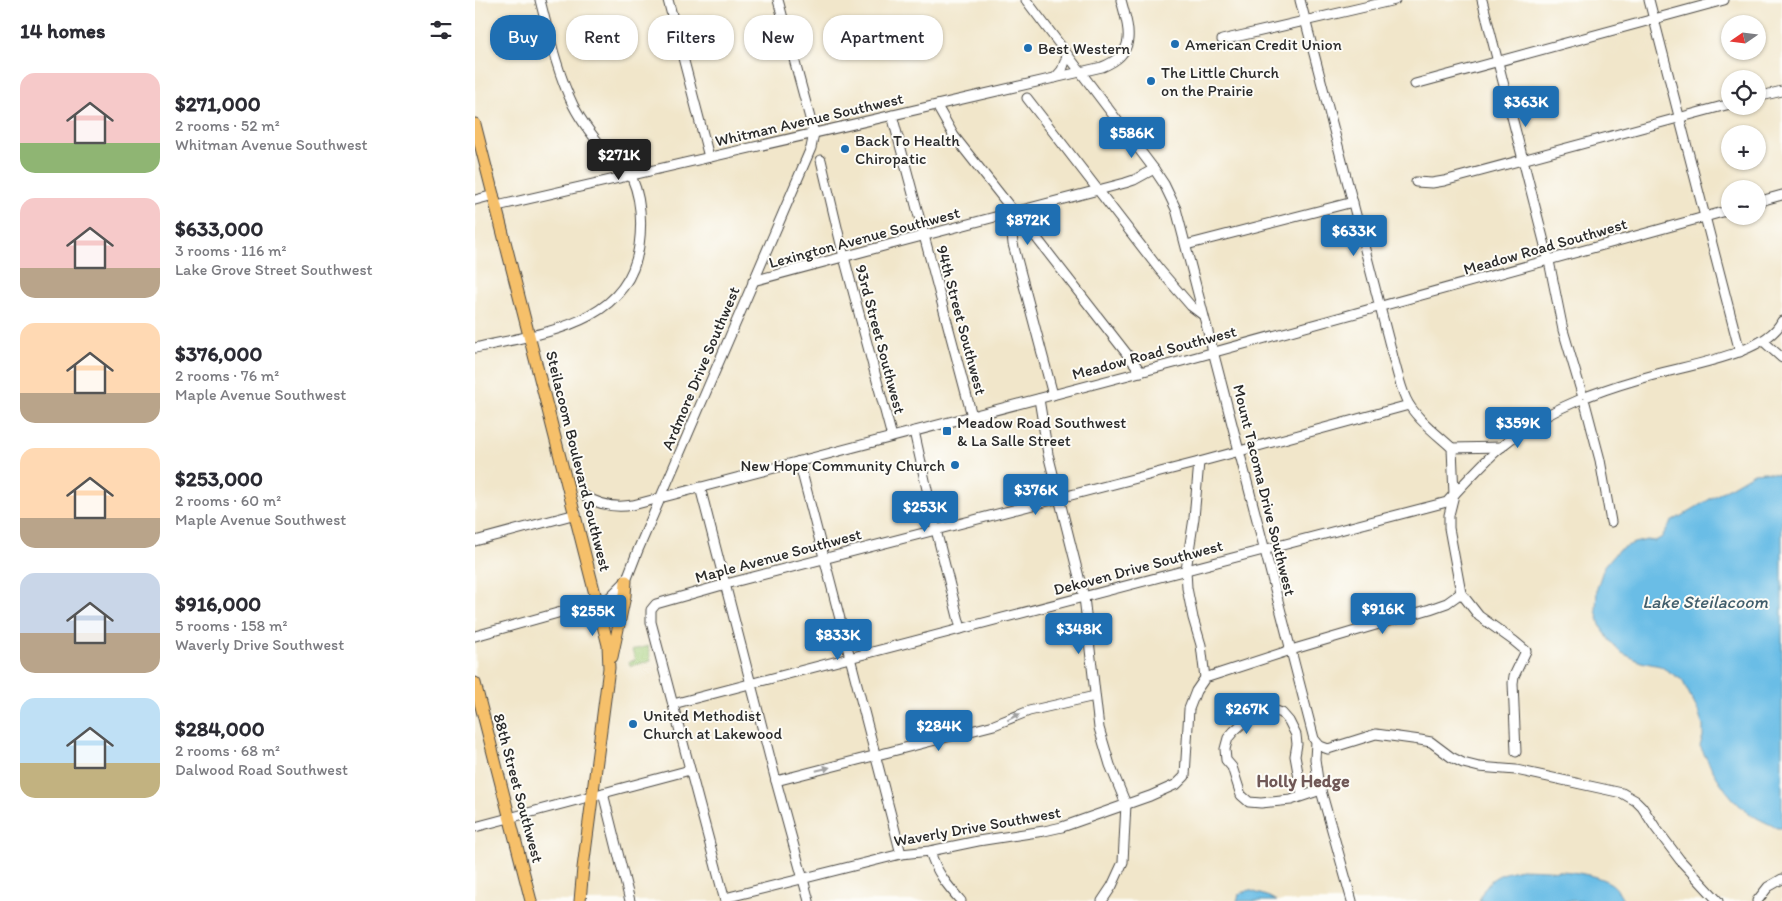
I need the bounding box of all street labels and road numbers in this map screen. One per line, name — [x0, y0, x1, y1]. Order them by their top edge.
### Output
street label: Whitman Avenue Southwest — [713, 89, 905, 150]
street label: Lexington Avenue Southwest — [767, 203, 962, 272]
street label: Meadow Road Southwest — [1461, 214, 1629, 279]
street label: 94th Street Southwest — [932, 243, 991, 397]
street label: 93rd Street Southwest — [851, 262, 910, 416]
street label: Ardmore Drive Southwest — [657, 284, 744, 453]
street label: Meadow Road Southwest — [1070, 321, 1238, 384]
street label: Steilacoom Boulevard Southwest — [542, 349, 615, 573]
street label: Mount Tacoma Drive Southwest — [1229, 382, 1300, 598]
street label: Maple Avenue Southwest — [693, 524, 863, 587]
street label: Dekoven Drive Southwest — [1051, 536, 1225, 599]
street label: 88th Street Southwest — [489, 711, 548, 865]
street label: Waverly Drive Southwest — [892, 802, 1062, 851]

